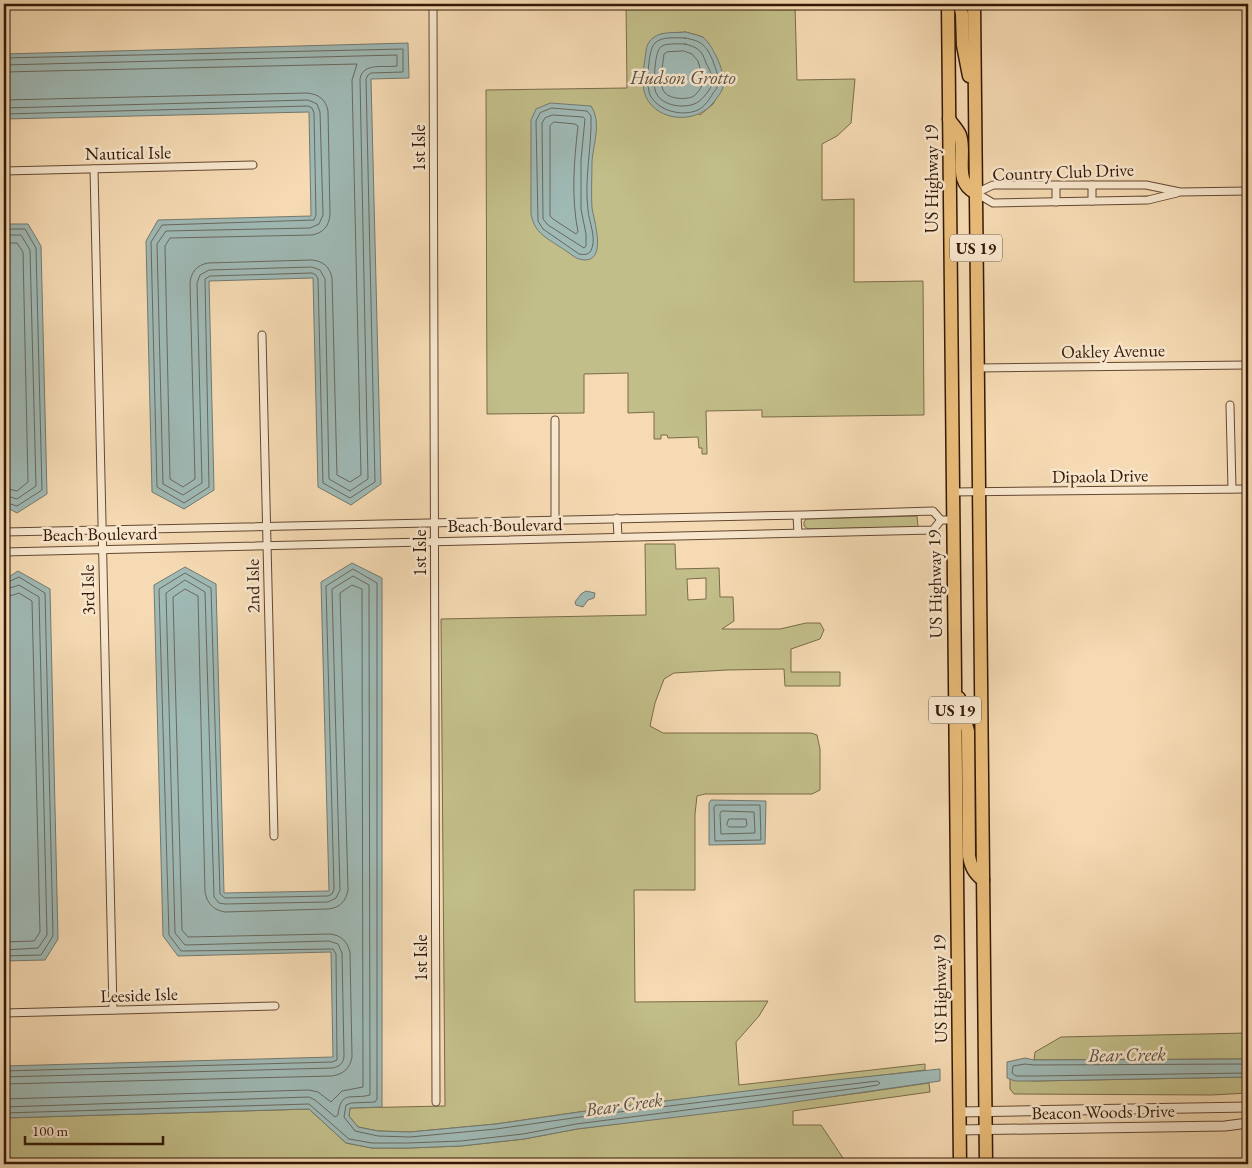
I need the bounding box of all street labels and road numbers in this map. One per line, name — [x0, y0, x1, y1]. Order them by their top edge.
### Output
street label: US Highway 19 — [920, 124, 943, 233]
street label: 1st Isle — [407, 125, 430, 171]
street label: Nautical Isle — [85, 140, 171, 165]
street label: Country Club Drive — [992, 158, 1134, 185]
road number: US 19 — [950, 234, 1002, 262]
street label: Oakley Avenue — [1061, 338, 1165, 363]
street label: Dipaola Drive — [1052, 463, 1148, 488]
street label: Beach Boulevard — [447, 512, 564, 537]
street label: Beach Boulevard — [42, 521, 159, 546]
street label: US Highway 19 — [922, 529, 947, 639]
street label: 1st Isle — [408, 530, 431, 576]
street label: 2nd Isle — [241, 559, 264, 613]
street label: 3rd Isle — [76, 564, 99, 616]
road number: US 19 — [929, 696, 981, 724]
street label: US Highway 19 — [927, 934, 952, 1044]
street label: 1st Isle — [409, 935, 432, 981]
street label: Leeside Isle — [100, 982, 178, 1007]
street label: Beacon Woods Drive — [1031, 1099, 1175, 1124]

